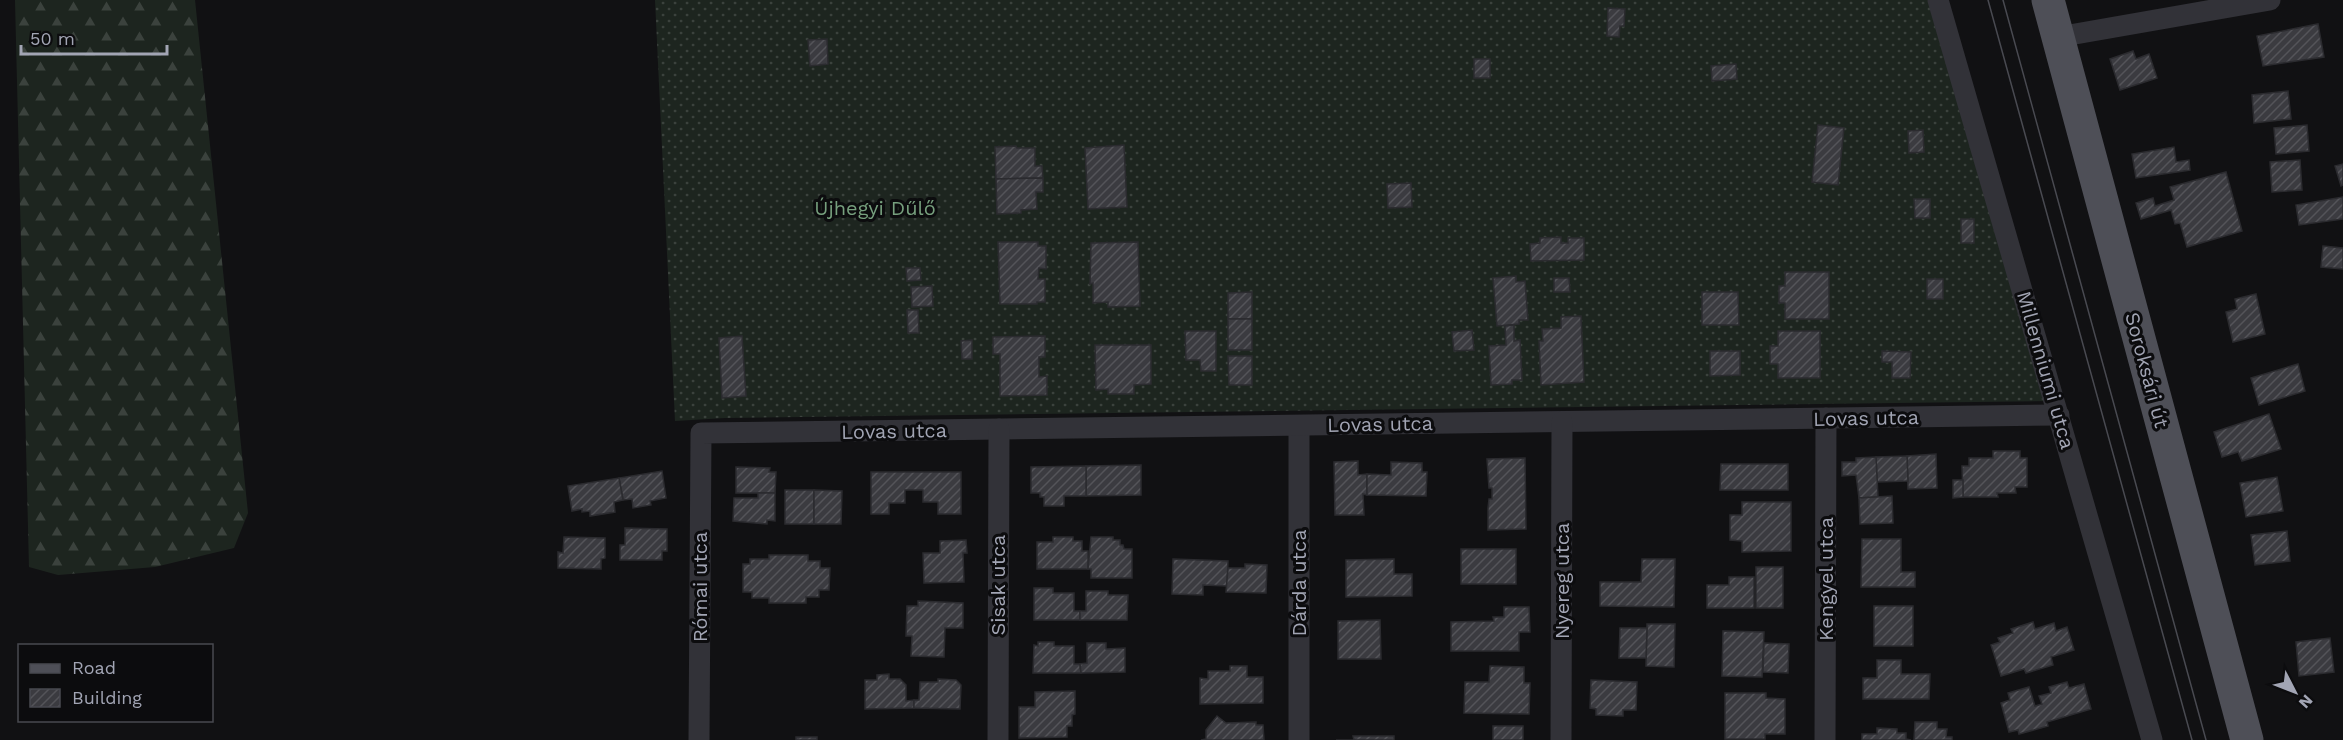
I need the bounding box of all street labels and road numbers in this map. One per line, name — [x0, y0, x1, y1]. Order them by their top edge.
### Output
street label: Millenniumi utca — [2012, 288, 2080, 452]
street label: Soroksári út — [2120, 310, 2174, 431]
street label: Lovas utca — [1813, 405, 1919, 431]
street label: Lovas utca — [1327, 411, 1433, 437]
street label: Lovas utca — [841, 418, 947, 444]
street label: Kengyel utca — [1814, 517, 1838, 641]
street label: Nyereg utca — [1550, 523, 1574, 639]
street label: Dárda utca — [1287, 529, 1311, 637]
street label: Római utca — [688, 532, 712, 642]
street label: Sisak utca — [986, 535, 1010, 635]

